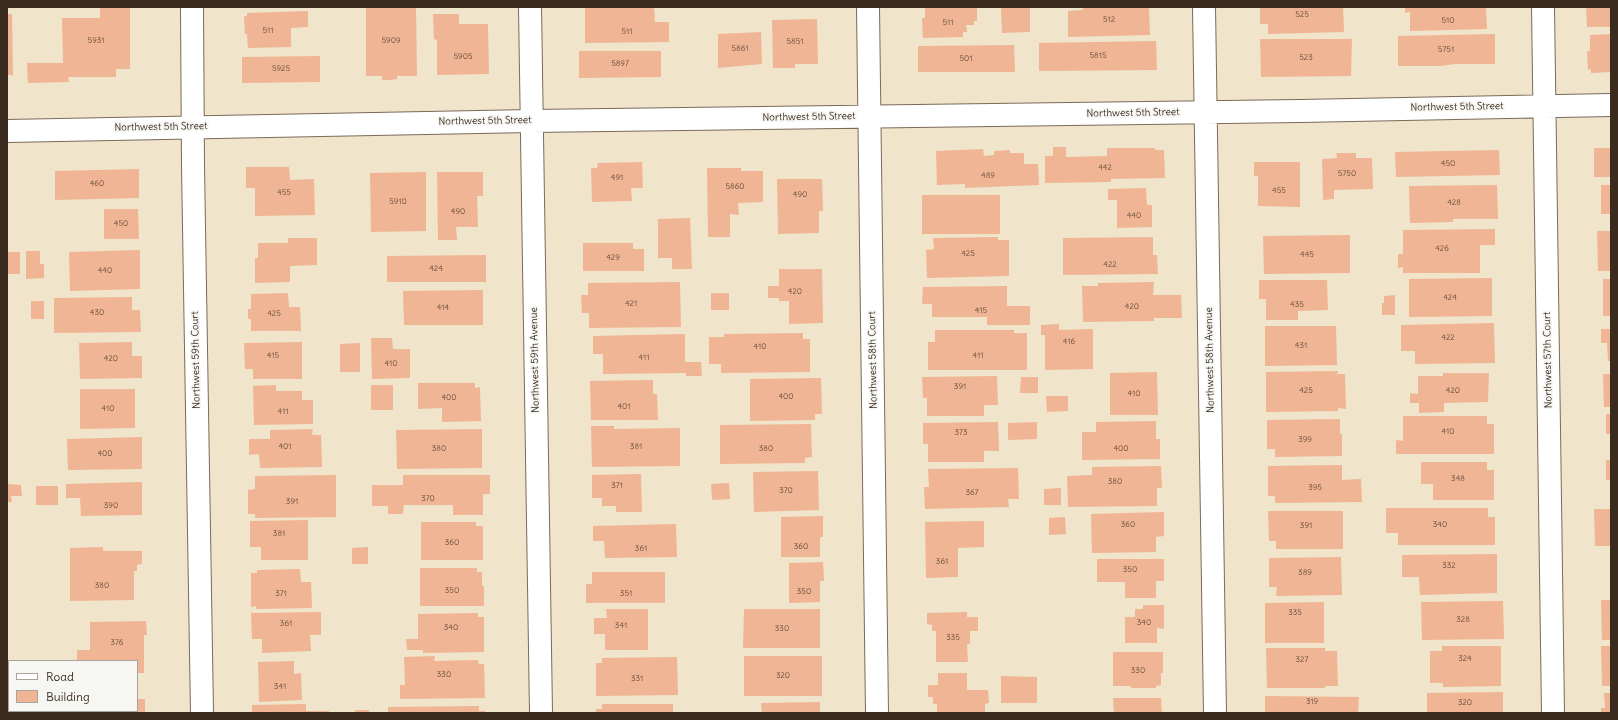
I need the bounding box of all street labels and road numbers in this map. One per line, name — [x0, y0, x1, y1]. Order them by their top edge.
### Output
street label: Northwest 5th Street — [1410, 100, 1504, 114]
street label: Northwest 5th Street — [1086, 106, 1180, 120]
street label: Northwest 5th Street — [762, 110, 856, 124]
street label: Northwest 5th Street — [438, 114, 532, 128]
street label: Northwest 5th Street — [114, 120, 208, 134]
street label: Northwest 59th Avenue — [528, 307, 542, 413]
street label: Northwest 58th Avenue — [1203, 307, 1217, 413]
street label: Northwest 59th Court — [189, 311, 203, 409]
street label: Northwest 58th Court — [866, 311, 880, 409]
street label: Northwest 57th Court — [1541, 312, 1555, 408]

